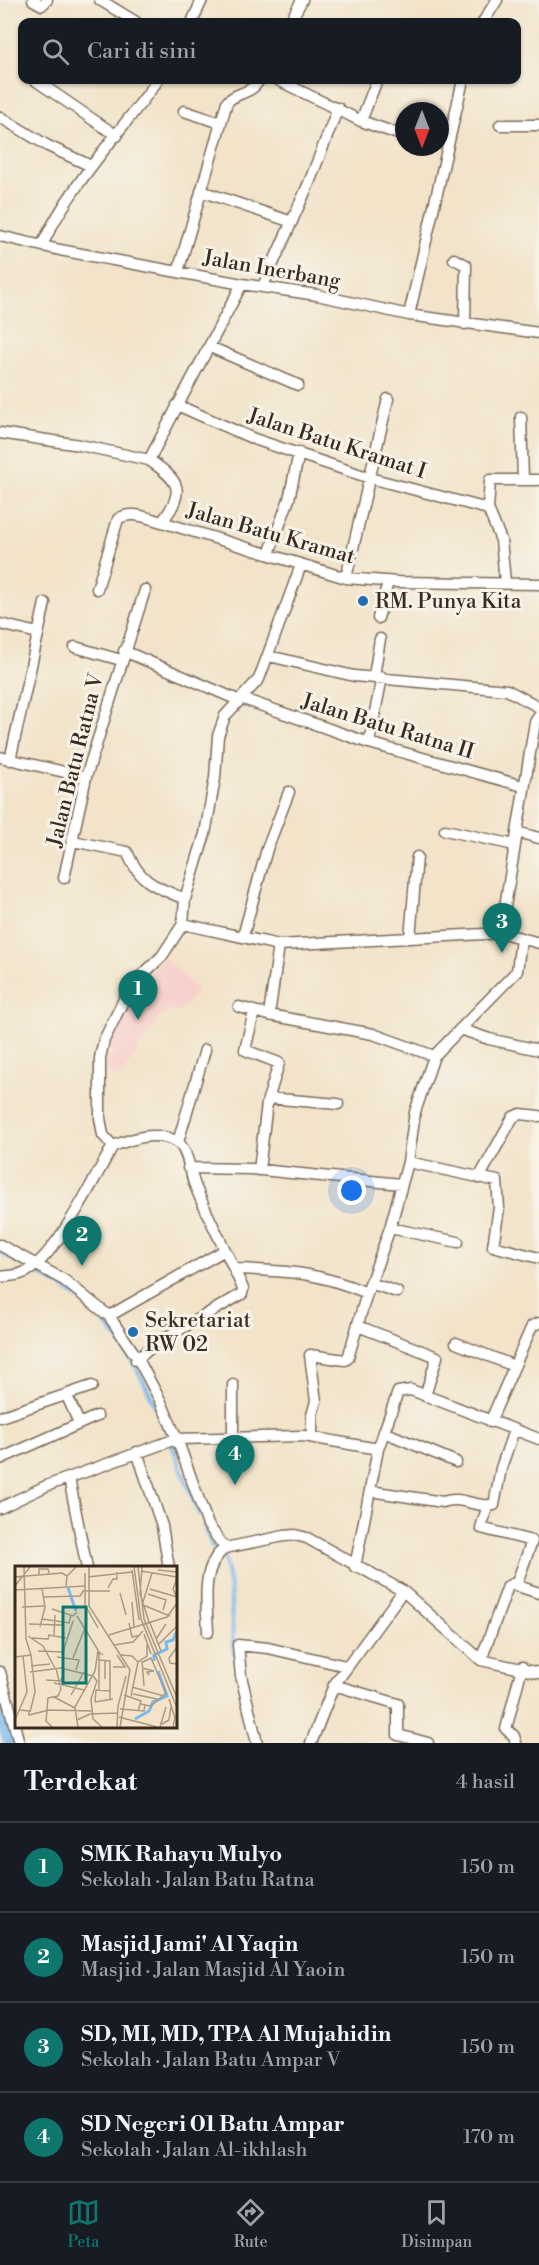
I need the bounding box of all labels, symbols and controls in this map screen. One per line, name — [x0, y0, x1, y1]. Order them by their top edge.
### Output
search box — [18, 18, 521, 84]
icon: search — [39, 35, 72, 68]
text: Cari di sini — [87, 38, 197, 65]
north arrow — [395, 102, 449, 156]
street label: Jalan Inerbang — [200, 245, 343, 295]
street label: Jalan Batu Kramat I — [243, 403, 429, 485]
street label: Jalan Batu Kramat — [183, 497, 358, 571]
place label: RM. Punya Kita — [375, 589, 522, 615]
marker: RM. Punya Kita — [356, 594, 370, 608]
street label: Jalan Batu Ratna V — [42, 670, 110, 851]
street label: Jalan Batu Ratna II — [297, 688, 477, 766]
pin: 3 — [482, 904, 522, 953]
pin: 1 — [118, 970, 158, 1020]
your location — [337, 1176, 366, 1205]
pin: 2 — [62, 1216, 101, 1266]
place label: Sekretariat RW 02 — [145, 1308, 252, 1358]
marker: Sekretariat RW 02 — [126, 1325, 140, 1339]
pin: 4 — [216, 1436, 254, 1485]
inset map — [15, 1566, 177, 1728]
text: Terdekat — [24, 1766, 137, 1798]
text: 4 hasil — [456, 1770, 515, 1795]
text: SMK Rahayu Mulyo — [81, 1841, 282, 1868]
text: 1 — [39, 1855, 48, 1880]
text: 150 m — [460, 1855, 515, 1880]
text: Sekolah · Jalan Batu Ratna — [81, 1868, 315, 1893]
text: Masjid Jami' Al Yaqin — [81, 1931, 298, 1958]
text: 2 — [37, 1945, 50, 1970]
text: 150 m — [460, 1945, 515, 1970]
text: Masjid · Jalan Masjid Al Yaoin — [81, 1958, 345, 1983]
text: SD, MI, MD, TPA Al Mujahidin — [81, 2021, 391, 2048]
text: 3 — [37, 2035, 50, 2060]
text: 150 m — [460, 2035, 515, 2060]
text: Sekolah · Jalan Batu Ampar V — [81, 2048, 341, 2073]
text: SD Negeri 01 Batu Ampar — [81, 2111, 345, 2138]
text: 4 — [37, 2125, 50, 2150]
text: 170 m — [463, 2125, 515, 2150]
text: Sekolah · Jalan Al-ikhlash — [81, 2138, 307, 2163]
tab: Peta — [67, 2196, 100, 2252]
tab: Rute — [234, 2196, 267, 2252]
tab: Disimpan — [401, 2196, 472, 2252]

